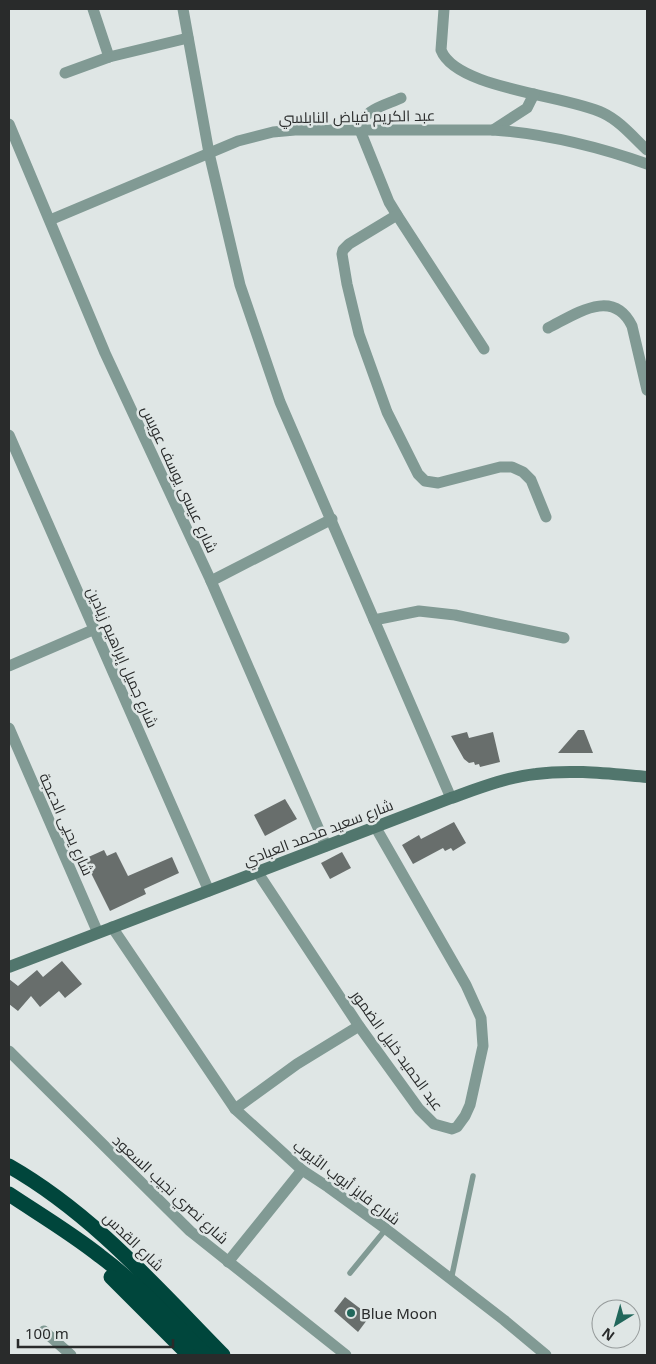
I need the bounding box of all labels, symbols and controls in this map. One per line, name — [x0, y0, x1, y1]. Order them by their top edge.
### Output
street label: عبد الكريم فياض النابلسي — [278, 105, 436, 130]
street label: شارع عيسى يوسف عويس — [135, 402, 223, 557]
street label: شارع جميل إبراهيم زيادين — [81, 583, 163, 731]
street label: شارع يحيى الدعجة — [34, 770, 99, 879]
street label: شارع سعيد محمد العبادي — [240, 794, 397, 873]
street label: عبد الحميد خليل الضمور — [346, 985, 449, 1115]
street label: شارع نصري نجيب السعود — [107, 1130, 233, 1250]
street label: شارع فايز أيوب الأيوب — [288, 1135, 405, 1231]
street label: شارع القدس — [98, 1207, 169, 1276]
north arrow — [591, 1299, 641, 1349]
place label: Blue Moon — [361, 1303, 437, 1323]
marker: Blue Moon — [345, 1307, 357, 1319]
scale bar — [18, 1316, 172, 1348]
text: 100 m — [25, 1323, 69, 1343]
text: N — [598, 1324, 618, 1346]

